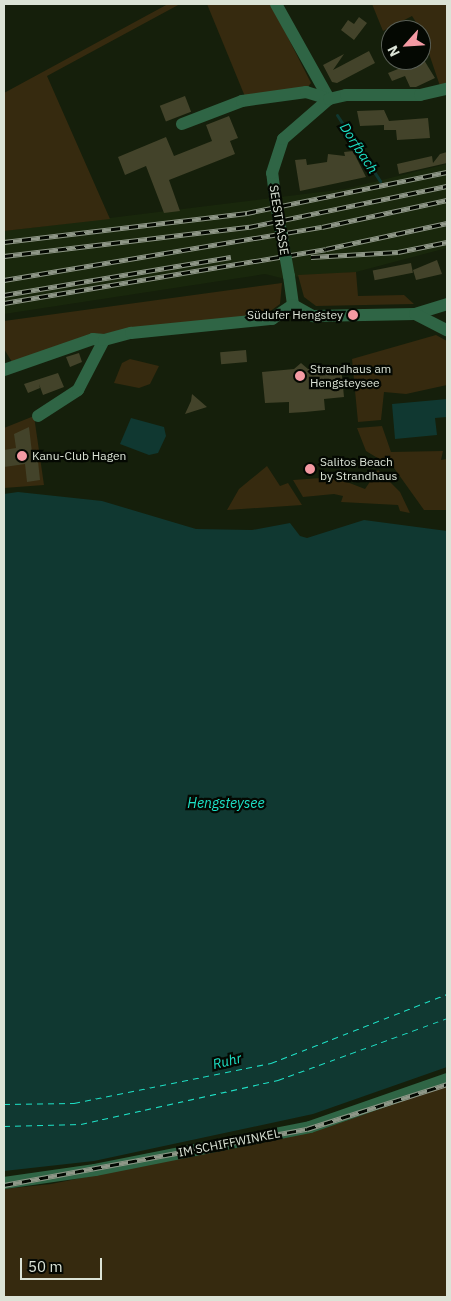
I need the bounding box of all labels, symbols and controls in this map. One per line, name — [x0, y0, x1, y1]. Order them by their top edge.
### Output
north arrow — [381, 20, 431, 70]
text: N — [383, 43, 404, 60]
water label: Dorfbach — [336, 119, 382, 177]
street label: SEESTRASSE — [266, 184, 292, 256]
place label: Südufer Hengstey — [247, 308, 343, 322]
marker: Südufer Hengstey — [347, 309, 359, 321]
place label: Strandhaus am Hengsteysee — [310, 362, 391, 390]
marker: Strandhaus am Hengsteysee — [294, 370, 306, 382]
place label: Kanu-Club Hagen — [32, 449, 126, 463]
marker: Kanu-Club Hagen — [16, 450, 28, 462]
place label: Salitos Beach by Strandhaus — [320, 455, 397, 483]
marker: Salitos Beach by Strandhaus — [304, 463, 316, 475]
water label: Hengsteysee — [187, 795, 265, 811]
water label: Ruhr — [211, 1049, 243, 1073]
street label: IM SCHIFFWINKEL — [177, 1126, 281, 1160]
scale bar — [22, 1248, 105, 1280]
text: 50 m — [28, 1257, 63, 1276]

